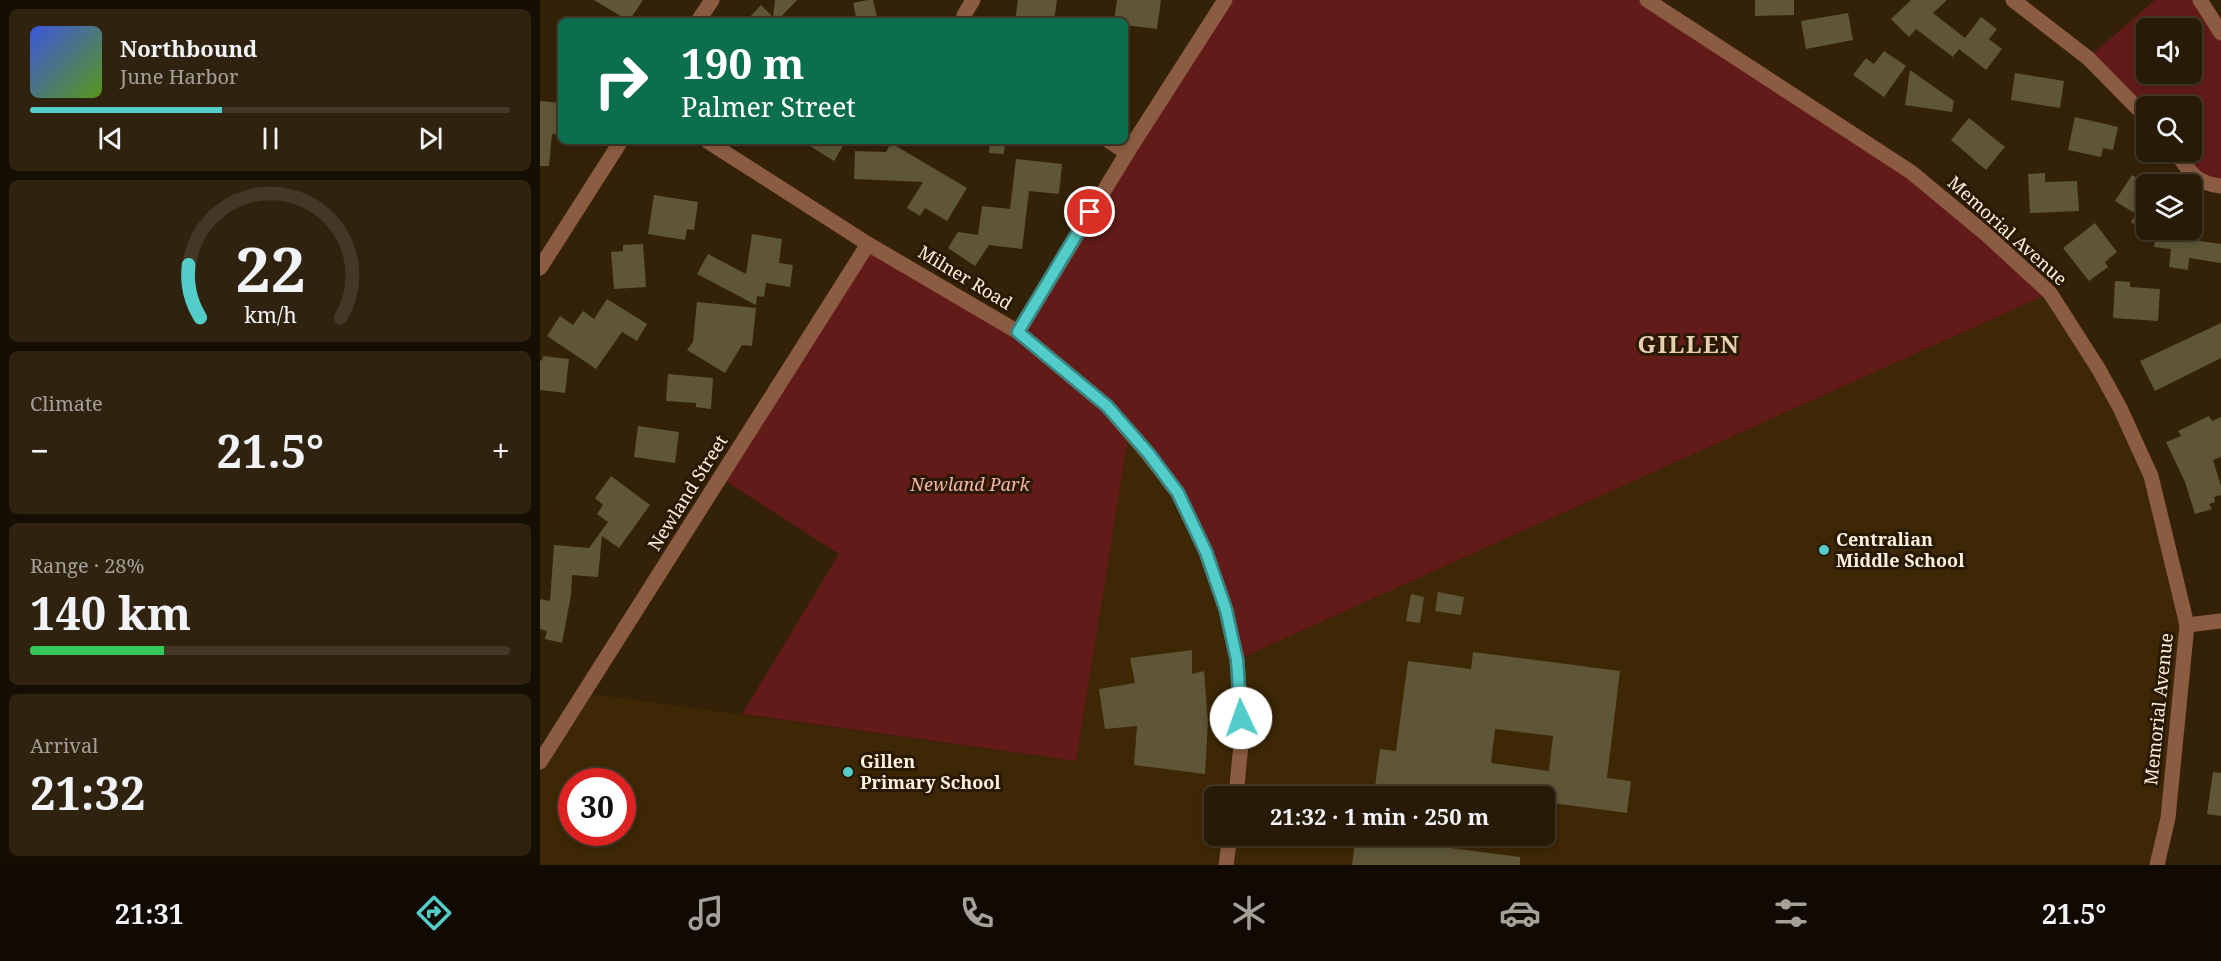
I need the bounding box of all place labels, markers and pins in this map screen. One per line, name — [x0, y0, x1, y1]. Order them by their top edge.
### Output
pin — [1064, 186, 1115, 237]
place label: Centralian Middle School — [1836, 527, 1965, 572]
marker: Centralian Middle School — [1817, 543, 1831, 557]
place label: Gillen Primary School — [860, 749, 1001, 794]
marker: Gillen Primary School — [841, 765, 855, 779]

